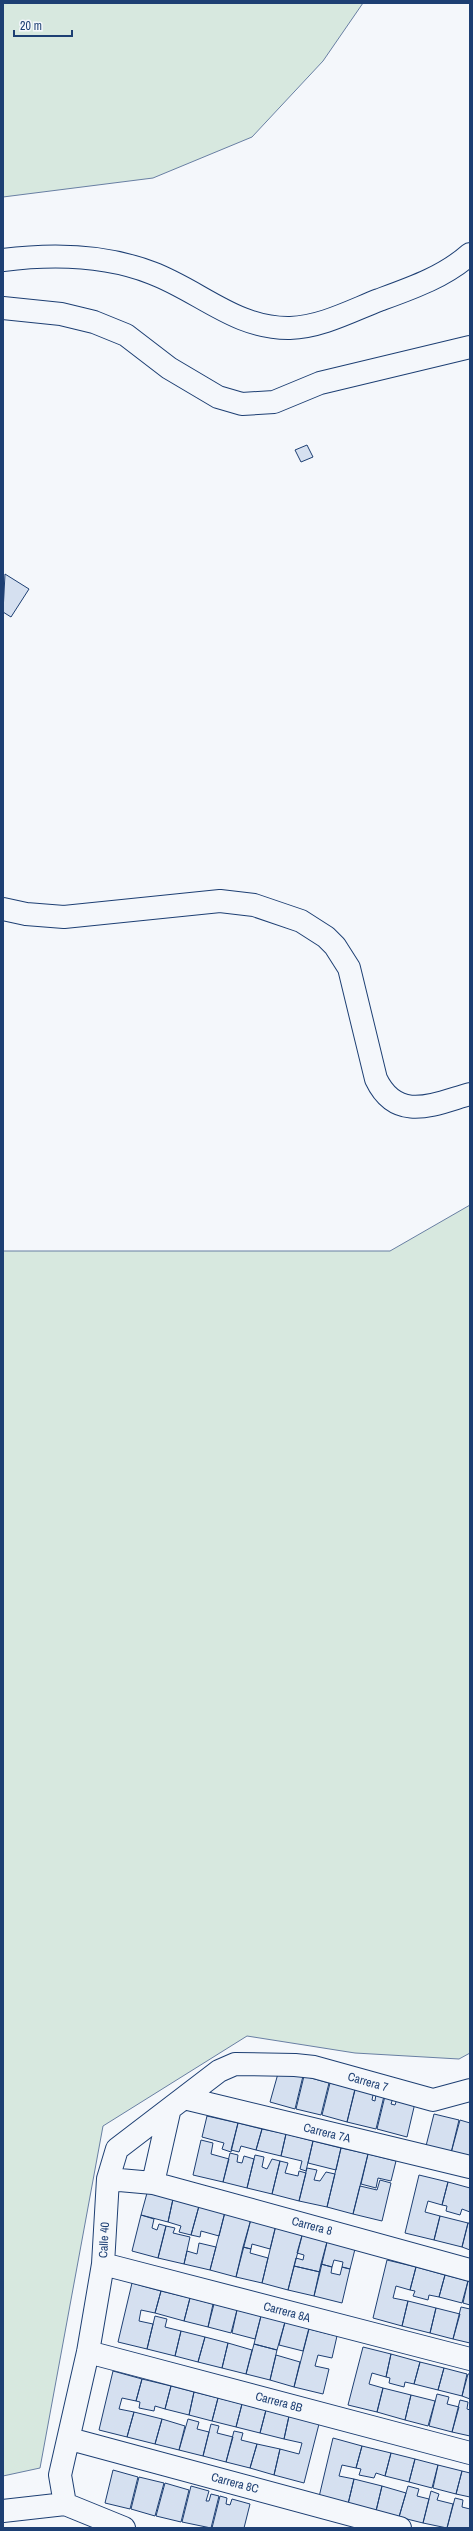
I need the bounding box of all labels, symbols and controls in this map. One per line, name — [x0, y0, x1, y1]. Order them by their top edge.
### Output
scale bar — [14, 12, 72, 38]
text: 20 m — [20, 18, 42, 34]
street label: Carrera 7 — [346, 2069, 391, 2096]
street label: Carrera 7A — [302, 2119, 353, 2147]
street label: Carrera 8 — [290, 2213, 334, 2239]
street label: Calle 40 — [95, 2222, 113, 2258]
street label: Carrera 8A — [262, 2298, 313, 2326]
street label: Carrera 8B — [254, 2388, 305, 2416]
street label: Carrera 8C — [209, 2469, 261, 2497]

